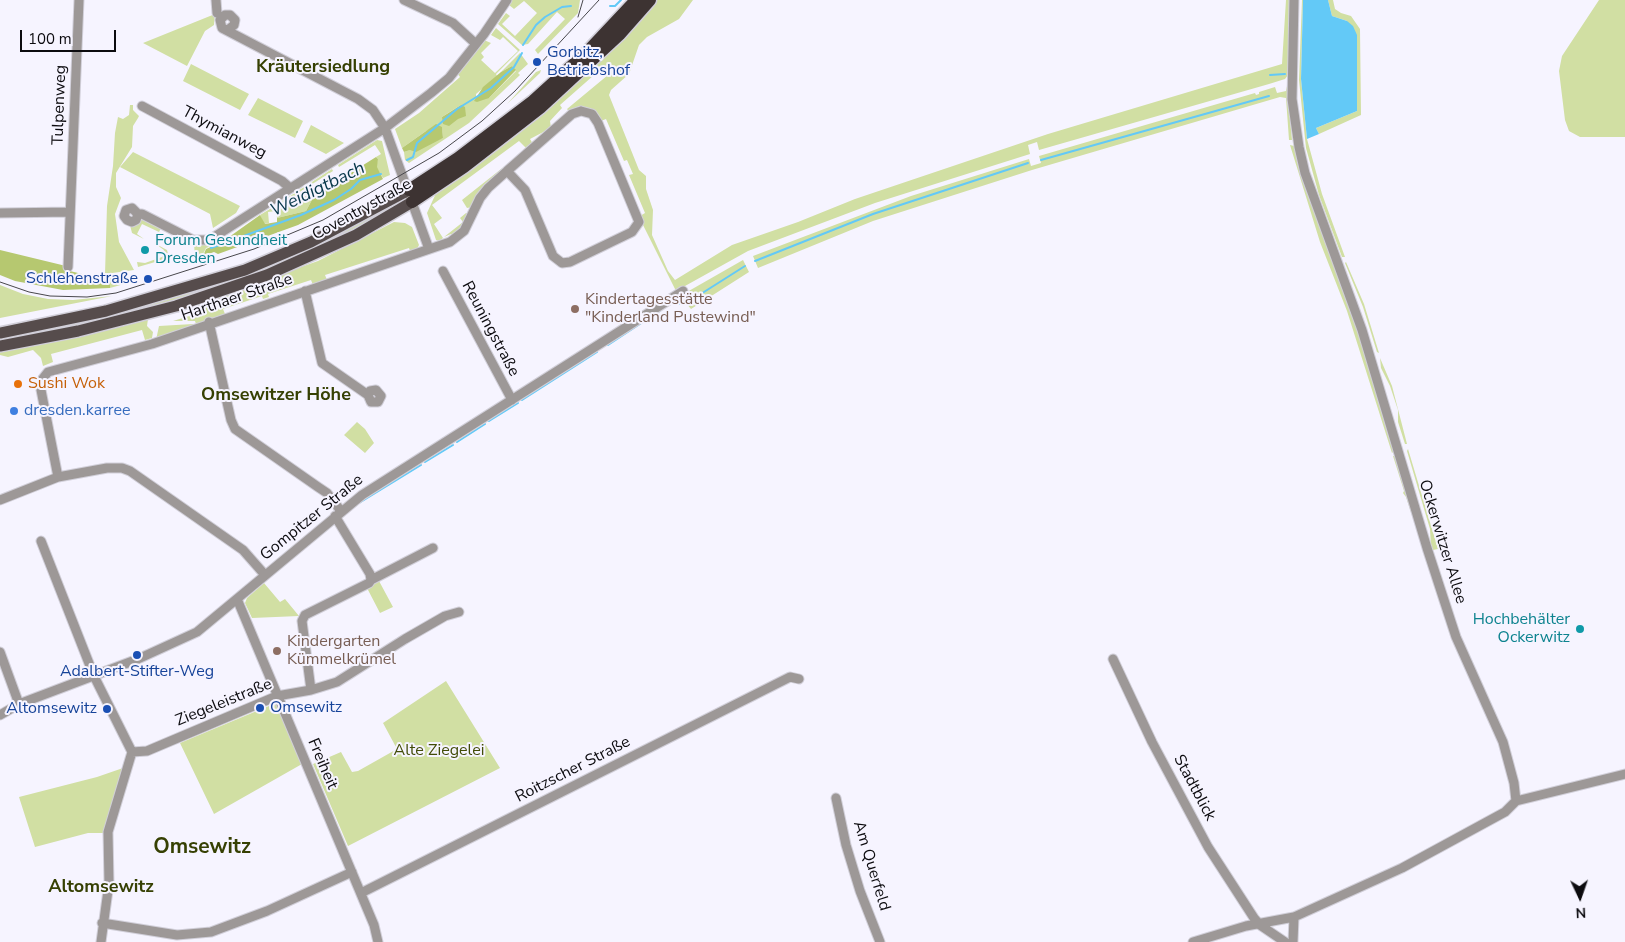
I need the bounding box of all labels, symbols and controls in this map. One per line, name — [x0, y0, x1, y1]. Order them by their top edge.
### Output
scale bar — [22, 20, 119, 52]
text: 100 m — [28, 29, 72, 49]
place label: Gorbitz, Betriebshof — [547, 43, 630, 81]
marker: Gorbitz, Betriebshof — [531, 56, 543, 68]
district label: Kräutersiedlung — [256, 57, 390, 79]
street label: Tulpenweg — [49, 65, 71, 145]
street label: Thymianweg — [178, 103, 270, 163]
water label: Weidigtbach — [267, 158, 369, 222]
street label: Coventrystraße — [309, 175, 415, 245]
place label: Forum Gesundheit Dresden — [155, 231, 287, 269]
marker: Forum Gesundheit Dresden — [139, 244, 151, 256]
place label: Schlehenstraße — [26, 269, 138, 289]
street label: Harthaer Straße — [179, 270, 295, 326]
marker: Schlehenstraße — [142, 273, 154, 285]
street label: Reuningstraße — [457, 278, 523, 380]
place label: Kindertagesstätte "Kinderland Pustewind" — [585, 290, 756, 328]
marker: Kindertagesstätte "Kinderland Pustewind" — [569, 303, 581, 315]
place label: Sushi Wok — [28, 374, 105, 394]
marker: Sushi Wok — [12, 378, 24, 390]
district label: Omsewitzer Höhe — [201, 385, 351, 407]
place label: dresden.karree — [24, 401, 131, 421]
marker: dresden.karree — [8, 405, 20, 417]
street label: Gompitzer Straße — [257, 471, 367, 565]
street label: Ockerwitzer Allee — [1414, 478, 1470, 606]
place label: Hochbehälter Ockerwitz — [1473, 610, 1570, 648]
marker: Hochbehälter Ockerwitz — [1574, 623, 1586, 635]
place label: Kindergarten Kümmelkrümel — [287, 632, 396, 670]
marker: Kindergarten Kümmelkrümel — [271, 645, 283, 657]
marker: Adalbert-Stifter-Weg — [131, 649, 143, 661]
place label: Adalbert-Stifter-Weg — [60, 662, 214, 682]
street label: Ziegeleistraße — [173, 675, 275, 731]
place label: Omsewitz — [270, 698, 342, 718]
place label: Altomsewitz — [6, 699, 97, 719]
marker: Omsewitz — [254, 702, 266, 714]
marker: Altomsewitz — [101, 703, 113, 715]
street label: Roitzscher Straße — [512, 733, 634, 807]
street label: Freiheit — [303, 736, 341, 792]
park label: Alte Ziegelei — [394, 741, 484, 761]
street label: Stadtblick — [1169, 752, 1219, 824]
street label: Am Querfeld — [848, 819, 894, 913]
district label: Omsewitz — [153, 835, 251, 861]
north arrow — [1555, 872, 1605, 922]
district label: Altomsewitz — [48, 877, 154, 899]
text: N — [1575, 903, 1587, 922]

